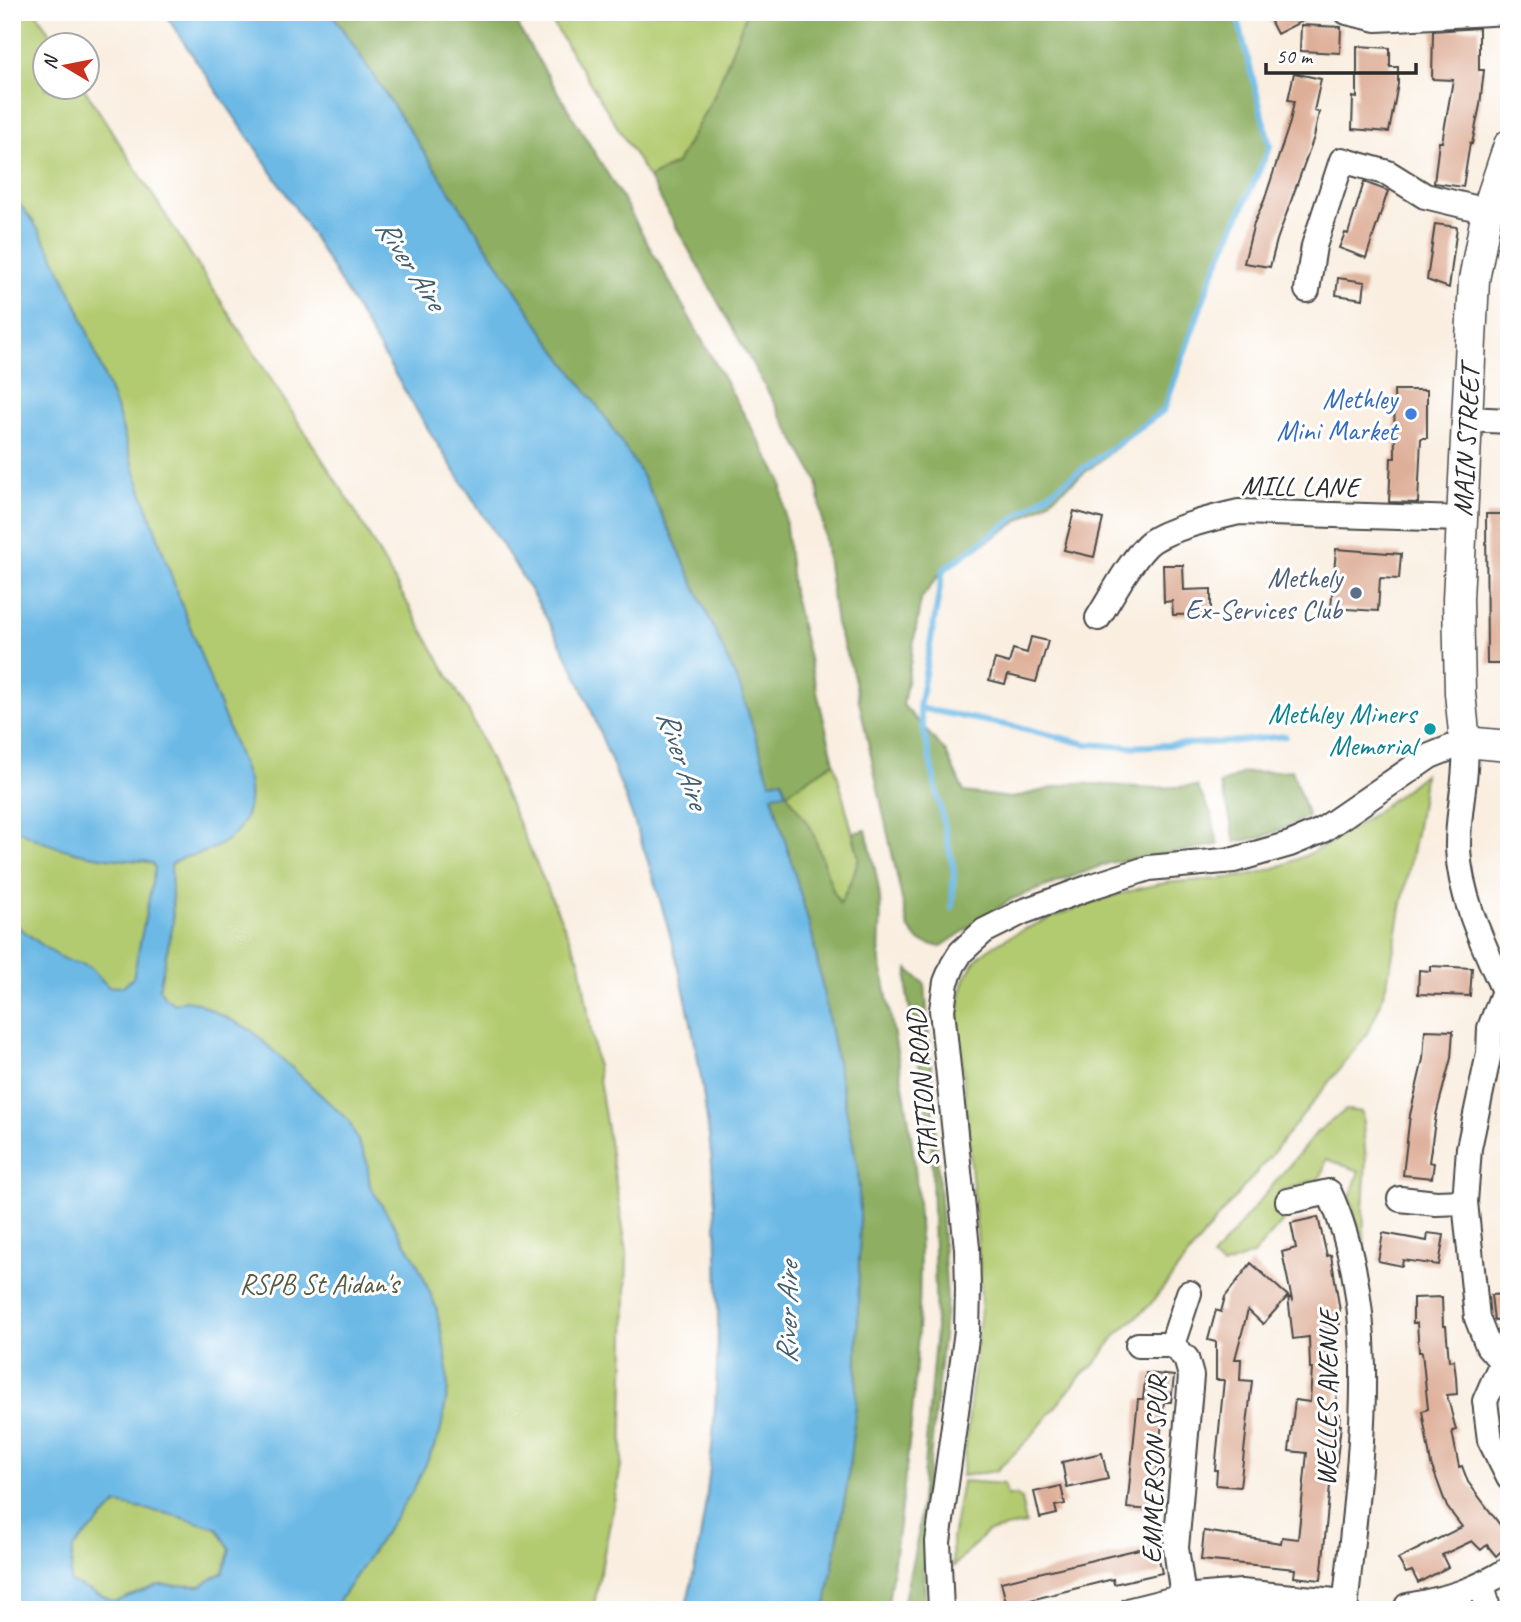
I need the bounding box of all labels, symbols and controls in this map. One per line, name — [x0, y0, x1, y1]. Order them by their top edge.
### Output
north arrow — [32, 32, 102, 102]
scale bar — [1266, 32, 1416, 76]
text: 50 m — [1276, 43, 1314, 69]
text: N — [37, 52, 64, 71]
water label: River Aire — [368, 211, 457, 320]
street label: MAIN STREET — [1445, 358, 1488, 517]
place label: Methley Mini Market — [1276, 381, 1400, 448]
marker: Methley Mini Market — [1403, 406, 1419, 422]
street label: MILL LANE — [1241, 467, 1363, 505]
place label: Methely Ex-Services Club — [1185, 560, 1344, 627]
marker: Methely Ex-Services Club — [1348, 585, 1364, 601]
place label: Methley Miners Memorial — [1268, 696, 1421, 763]
water label: River Aire — [649, 705, 719, 817]
marker: Methley Miners Memorial — [1422, 721, 1438, 737]
street label: STATION ROAD — [897, 1006, 946, 1170]
water label: River Aire — [767, 1258, 807, 1364]
park label: RSPB St Aidan's — [240, 1266, 401, 1301]
street label: WELLES AVENUE — [1308, 1306, 1346, 1486]
street label: EMMERSON SPUR — [1133, 1373, 1175, 1564]

